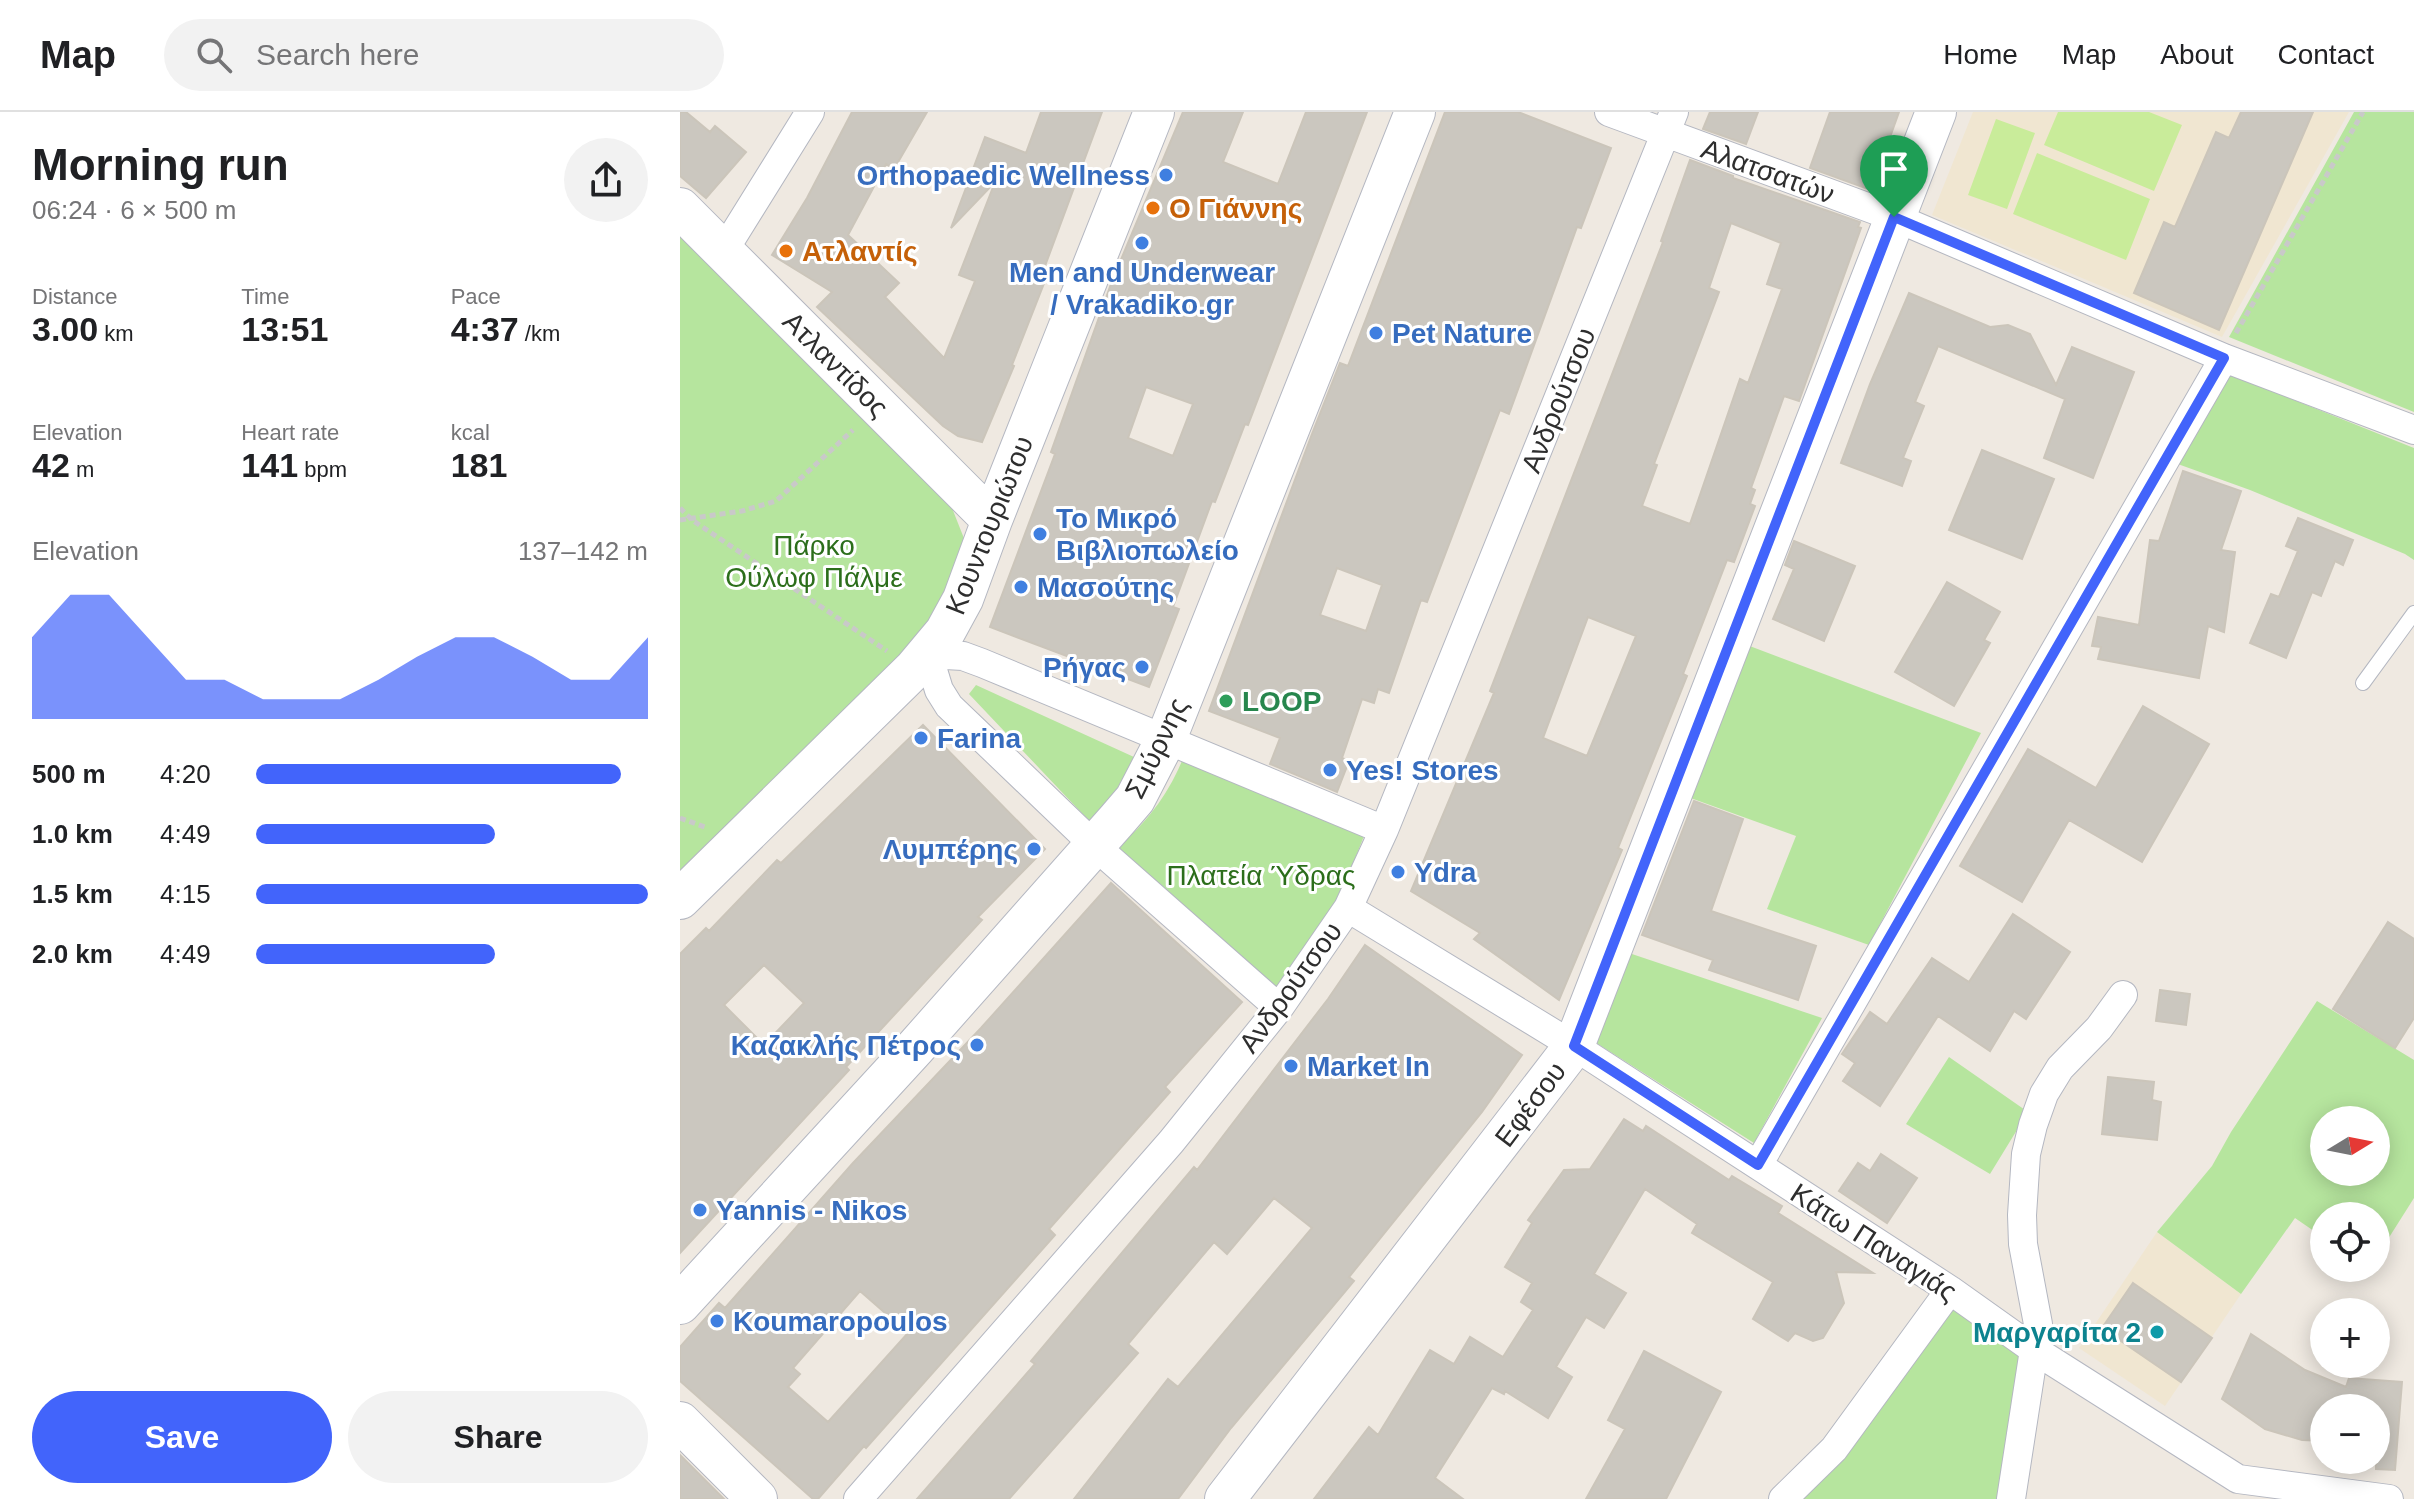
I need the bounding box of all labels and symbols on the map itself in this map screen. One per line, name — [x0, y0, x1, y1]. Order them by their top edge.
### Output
street label: Αλατσατών — [1697, 133, 1838, 210]
pin — [1860, 135, 1928, 217]
place label: Orthopaedic Wellness — [856, 160, 1150, 191]
marker: Orthopaedic Wellness — [1157, 166, 1175, 184]
place label: Ο Γιάννης — [1169, 193, 1302, 224]
marker: Ο Γιάννης — [1144, 199, 1162, 217]
marker: Men and Underwear / Vrakadiko.gr — [1133, 234, 1151, 252]
place label: Ατλαντίς — [802, 236, 918, 267]
marker: Ατλαντίς — [777, 242, 795, 260]
place label: Men and Underwear / Vrakadiko.gr — [1009, 257, 1275, 320]
street label: Ατλαντίδος — [777, 306, 894, 423]
place label: Pet Nature — [1392, 318, 1532, 349]
street label: Ανδρούτσου — [1515, 323, 1602, 477]
marker: Pet Nature — [1367, 324, 1385, 342]
street label: Κουντουριώτου — [940, 431, 1039, 619]
place label: Το Μικρό Βιβλιοπωλείο — [1056, 503, 1239, 566]
marker: Το Μικρό Βιβλιοπωλείο — [1031, 525, 1049, 543]
park label: Πάρκο Ούλωφ Πάλμε — [725, 530, 903, 593]
place label: Μασούτης — [1037, 572, 1174, 603]
marker: Μασούτης — [1012, 578, 1030, 596]
place label: Ρήγας — [1043, 652, 1126, 683]
marker: Ρήγας — [1133, 658, 1151, 676]
place label: LOOP — [1242, 686, 1321, 717]
marker: LOOP — [1217, 692, 1235, 710]
street label: Σμύρνης — [1119, 693, 1194, 803]
place label: Farina — [937, 723, 1021, 754]
marker: Farina — [912, 729, 930, 747]
place label: Yes! Stores — [1346, 755, 1499, 786]
marker: Yes! Stores — [1321, 761, 1339, 779]
place label: Λυμπέρης — [883, 834, 1018, 865]
marker: Λυμπέρης — [1025, 840, 1043, 858]
place label: Ydra — [1414, 857, 1477, 888]
park label: Πλατεία Ύδρας — [1167, 860, 1355, 891]
marker: Ydra — [1389, 863, 1407, 881]
street label: Ανδρούτσου — [1233, 916, 1348, 1058]
place label: Καζακλής Πέτρος — [731, 1030, 961, 1061]
marker: Καζακλής Πέτρος — [968, 1036, 986, 1054]
place label: Market In — [1307, 1051, 1430, 1082]
street label: Εφέσου — [1489, 1056, 1572, 1153]
marker: Market In — [1282, 1057, 1300, 1075]
north arrow — [2310, 1106, 2390, 1186]
street label: Κάτω Παναγιάς — [1785, 1177, 1962, 1308]
place label: Yannis - Nikos — [716, 1195, 907, 1226]
marker: Yannis - Nikos — [691, 1201, 709, 1219]
place label: Koumaropoulos — [733, 1306, 948, 1337]
marker: Koumaropoulos — [708, 1312, 726, 1330]
place label: Μαργαρίτα 2 — [1973, 1317, 2141, 1348]
marker: Μαργαρίτα 2 — [2148, 1323, 2166, 1341]

